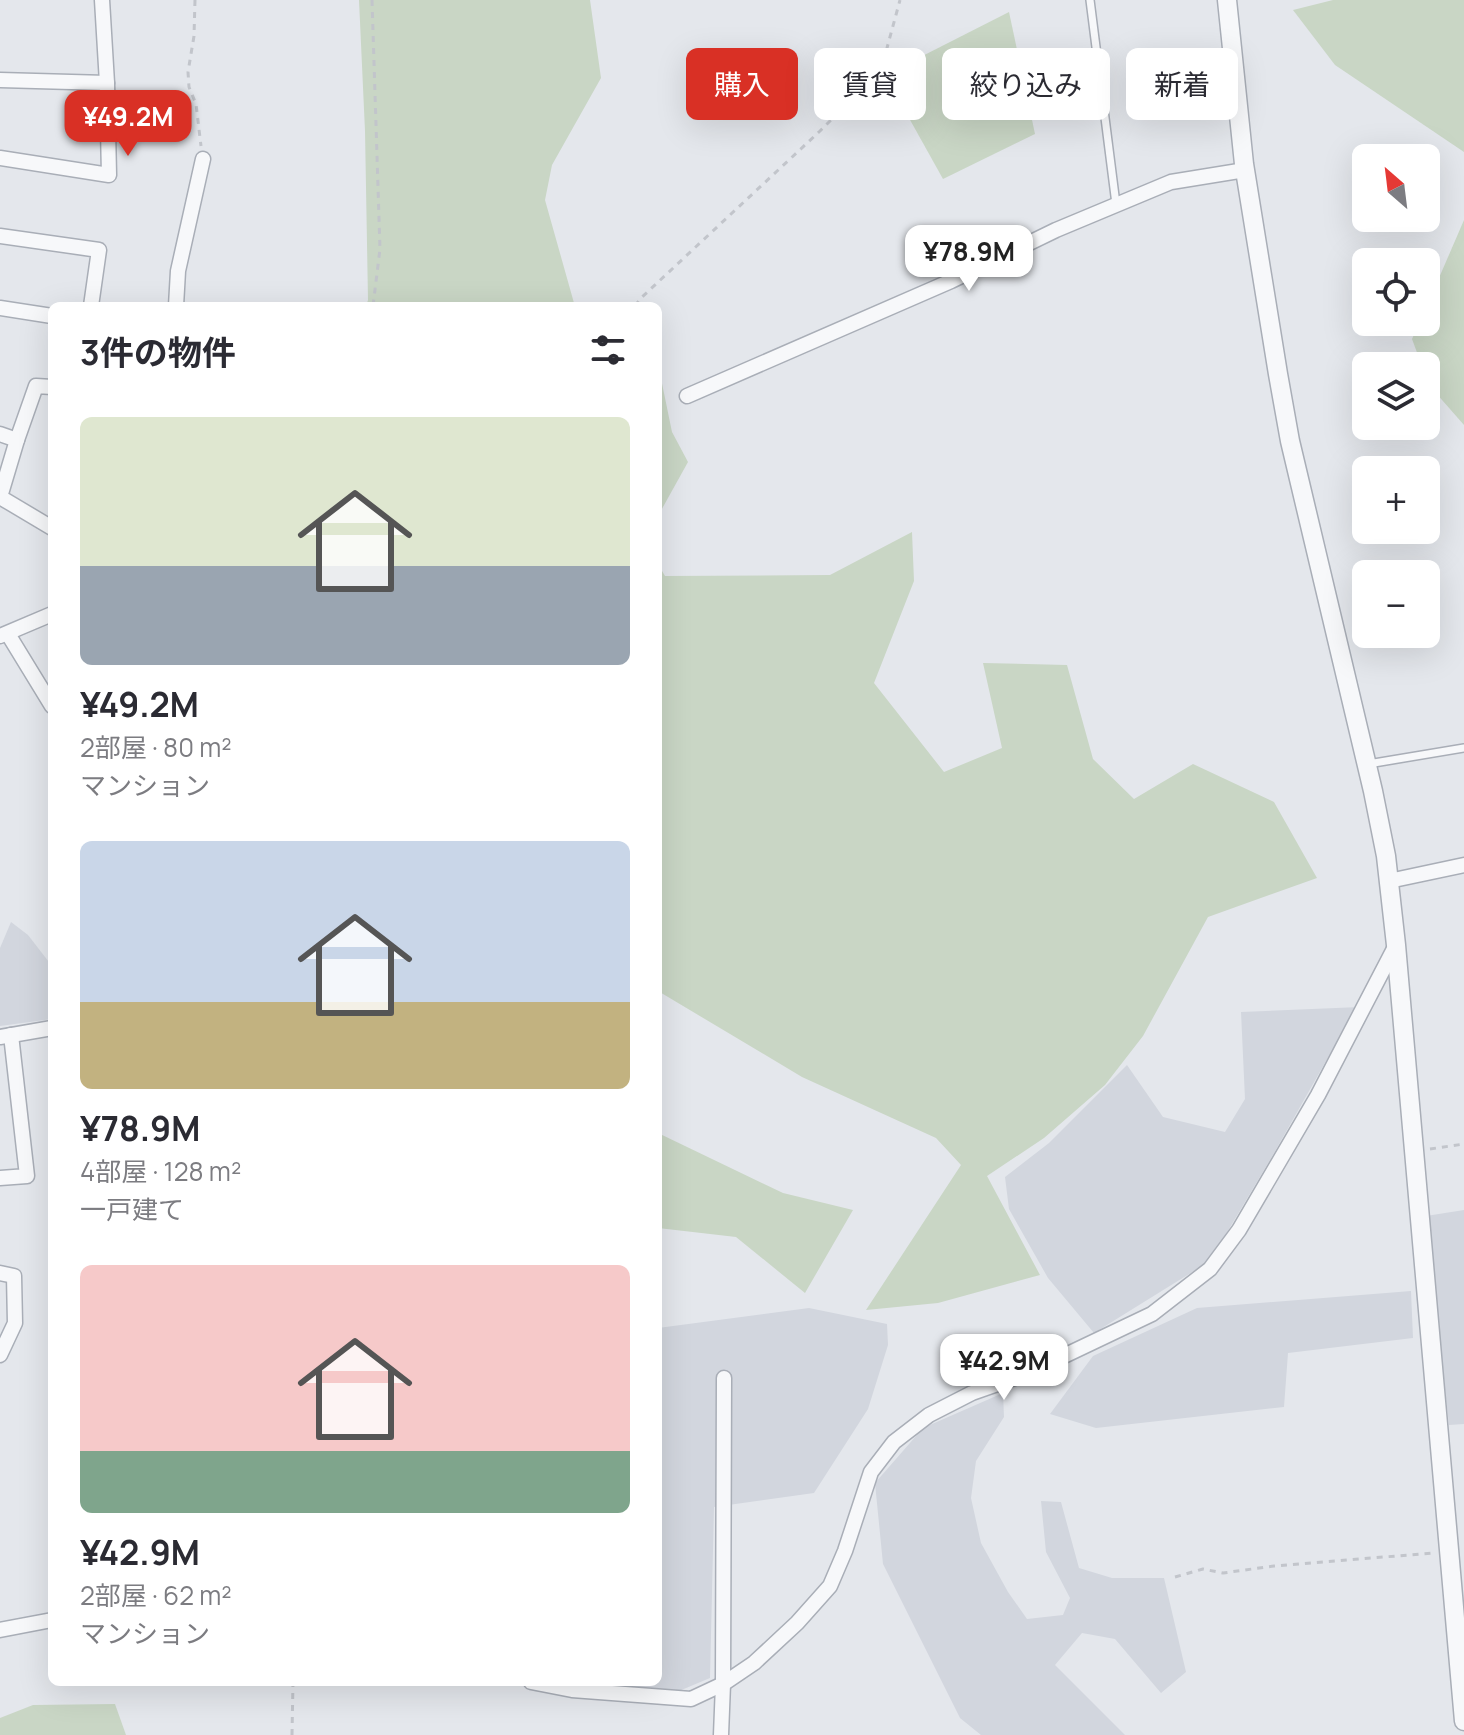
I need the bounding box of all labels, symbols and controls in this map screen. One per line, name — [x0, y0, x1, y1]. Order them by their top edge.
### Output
chip: 購入 — [686, 48, 798, 120]
chip: 賃貸 — [814, 48, 926, 120]
chip: 絞り込み — [942, 48, 1110, 120]
chip: 新着 — [1126, 48, 1238, 120]
pin: ¥49.2M — [63, 90, 193, 158]
text: ¥49.2M — [83, 98, 173, 134]
north arrow — [1352, 144, 1440, 232]
map controls — [1352, 144, 1440, 648]
pin: ¥78.9M — [904, 225, 1034, 293]
text: ¥78.9M — [923, 233, 1015, 269]
button: locate — [1352, 248, 1440, 336]
icon: filters — [586, 328, 630, 372]
text: 3件の物件 — [80, 329, 236, 375]
button: layers — [1352, 352, 1440, 440]
button: + — [1352, 456, 1440, 544]
icon: home — [283, 469, 427, 613]
button: − — [1352, 560, 1440, 648]
text: ¥49.2M — [80, 681, 199, 727]
text: 2部屋 · 80 m² — [80, 729, 232, 765]
text: マンション — [80, 767, 210, 803]
icon: home — [283, 893, 427, 1037]
text: ¥78.9M — [80, 1105, 200, 1151]
text: 4部屋 · 128 m² — [80, 1153, 241, 1189]
text: 一戸建て — [80, 1191, 184, 1227]
icon: home — [283, 1317, 427, 1461]
pin: ¥42.9M — [939, 1334, 1069, 1402]
text: ¥42.9M — [958, 1342, 1050, 1378]
text: ¥42.9M — [80, 1529, 200, 1575]
text: 2部屋 · 62 m² — [80, 1577, 232, 1613]
text: マンション — [80, 1615, 210, 1651]

